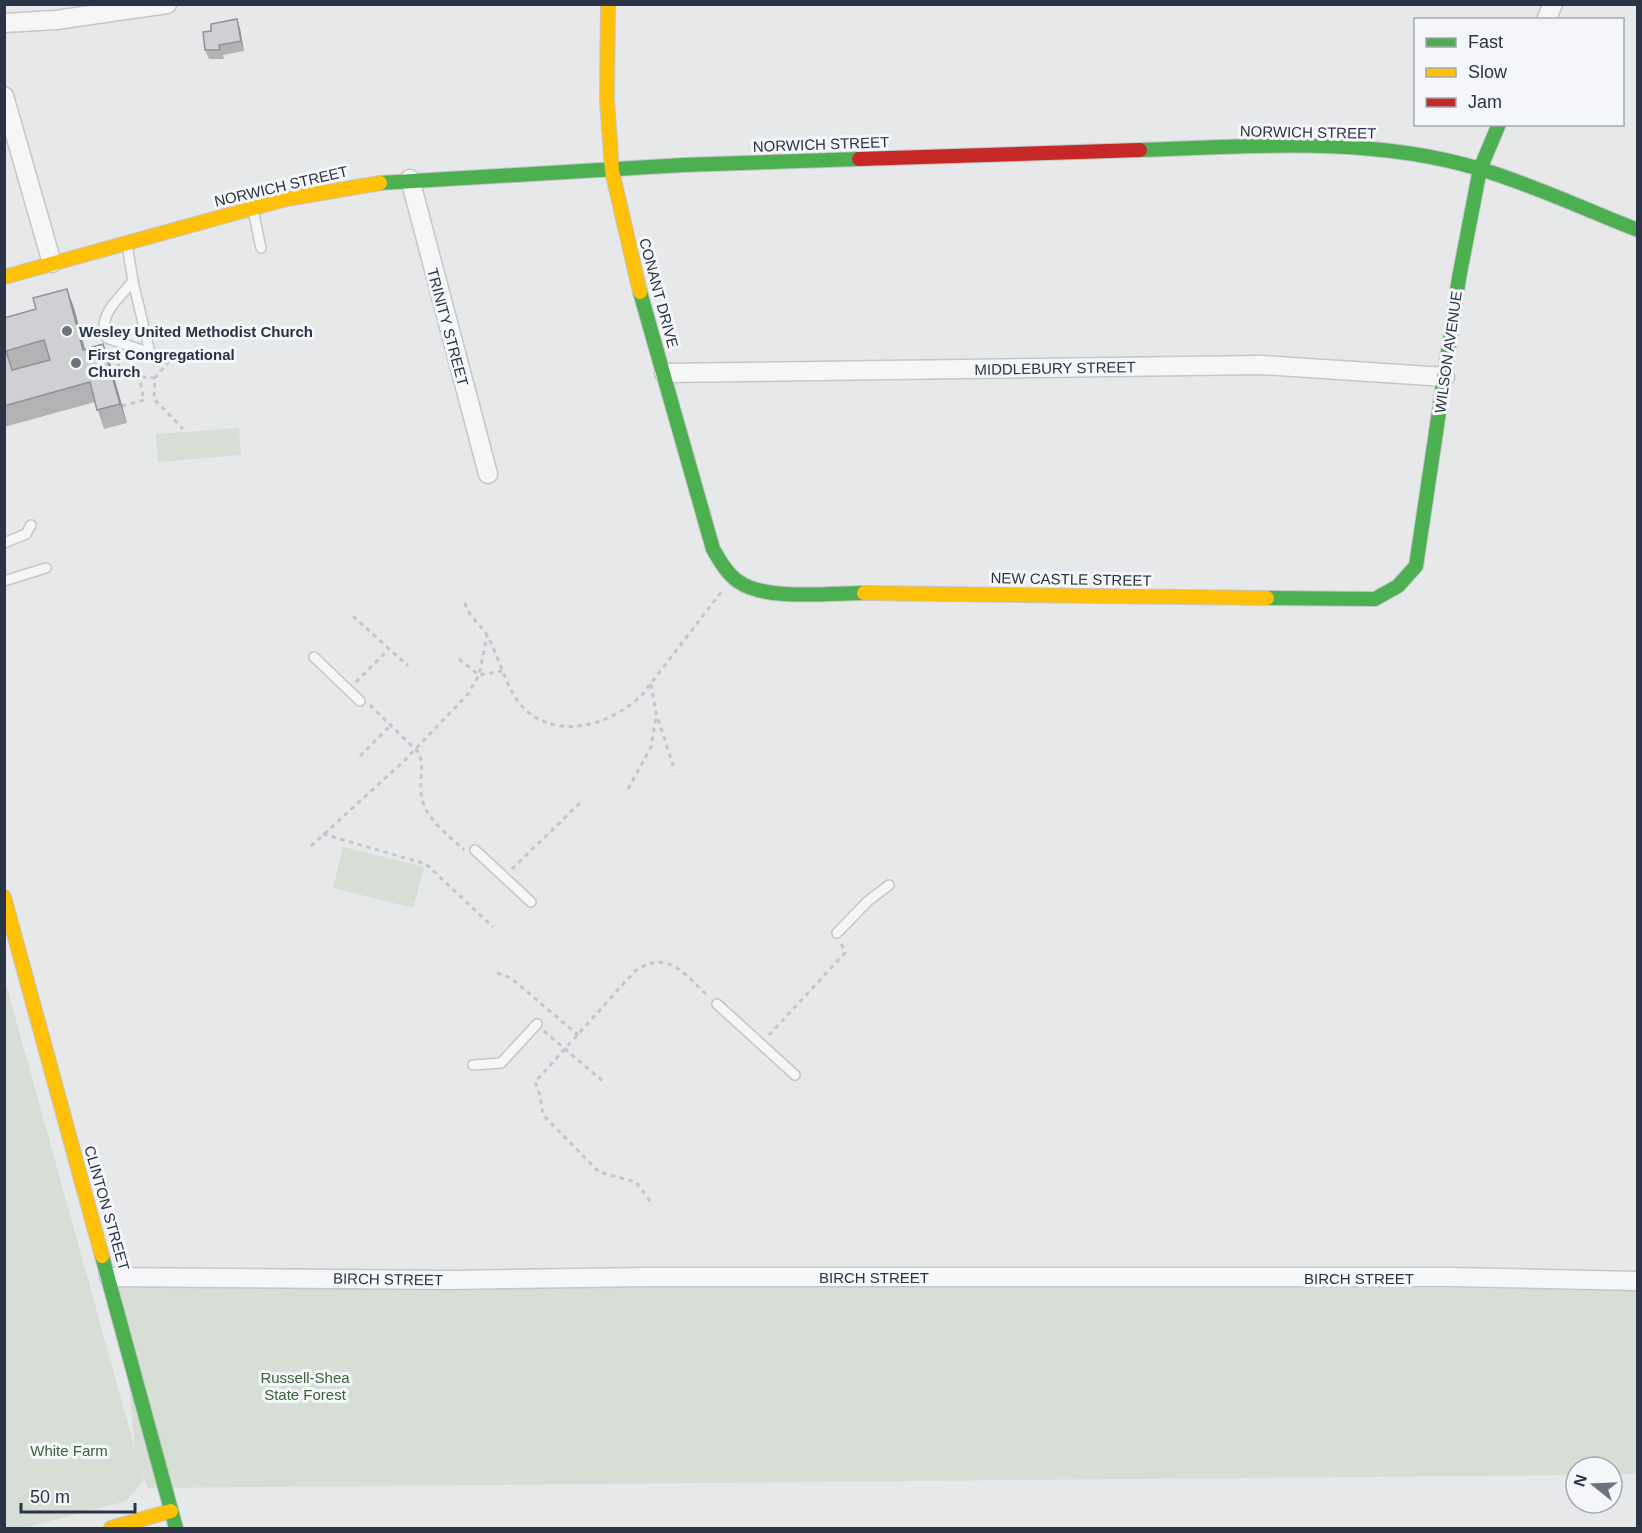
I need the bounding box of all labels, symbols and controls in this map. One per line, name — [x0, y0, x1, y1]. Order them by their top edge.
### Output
legend — [1414, 18, 1624, 126]
text: Fast — [1468, 32, 1503, 52]
text: Slow — [1468, 62, 1508, 82]
text: Jam — [1468, 92, 1502, 112]
street label: NORWICH STREET — [1240, 122, 1376, 142]
street label: NORWICH STREET — [753, 133, 889, 155]
street label: NORWICH STREET — [213, 162, 349, 210]
street label: CONANT DRIVE — [636, 236, 682, 350]
street label: TRINITY STREET — [424, 266, 472, 388]
street label: WILSON AVENUE — [1431, 290, 1465, 414]
place label: Wesley United Methodist Church — [79, 323, 313, 340]
marker: Wesley United Methodist Church — [60, 324, 74, 338]
place label: First Congregational Church — [88, 346, 235, 380]
marker: First Congregational Church — [69, 356, 83, 370]
street label: MIDDLEBURY STREET — [974, 358, 1136, 378]
street label: NEW CASTLE STREET — [990, 569, 1152, 589]
street label: CLINTON STREET — [81, 1144, 133, 1272]
street label: BIRCH STREET — [819, 1269, 929, 1286]
street label: BIRCH STREET — [333, 1270, 443, 1288]
street label: BIRCH STREET — [1304, 1270, 1414, 1287]
park label: Russell-Shea State Forest — [260, 1369, 350, 1403]
park label: White Farm — [30, 1442, 108, 1459]
north arrow — [1564, 1455, 1624, 1515]
text: N — [1570, 1472, 1590, 1489]
scale bar — [21, 1476, 135, 1514]
text: 50 m — [30, 1487, 70, 1507]

